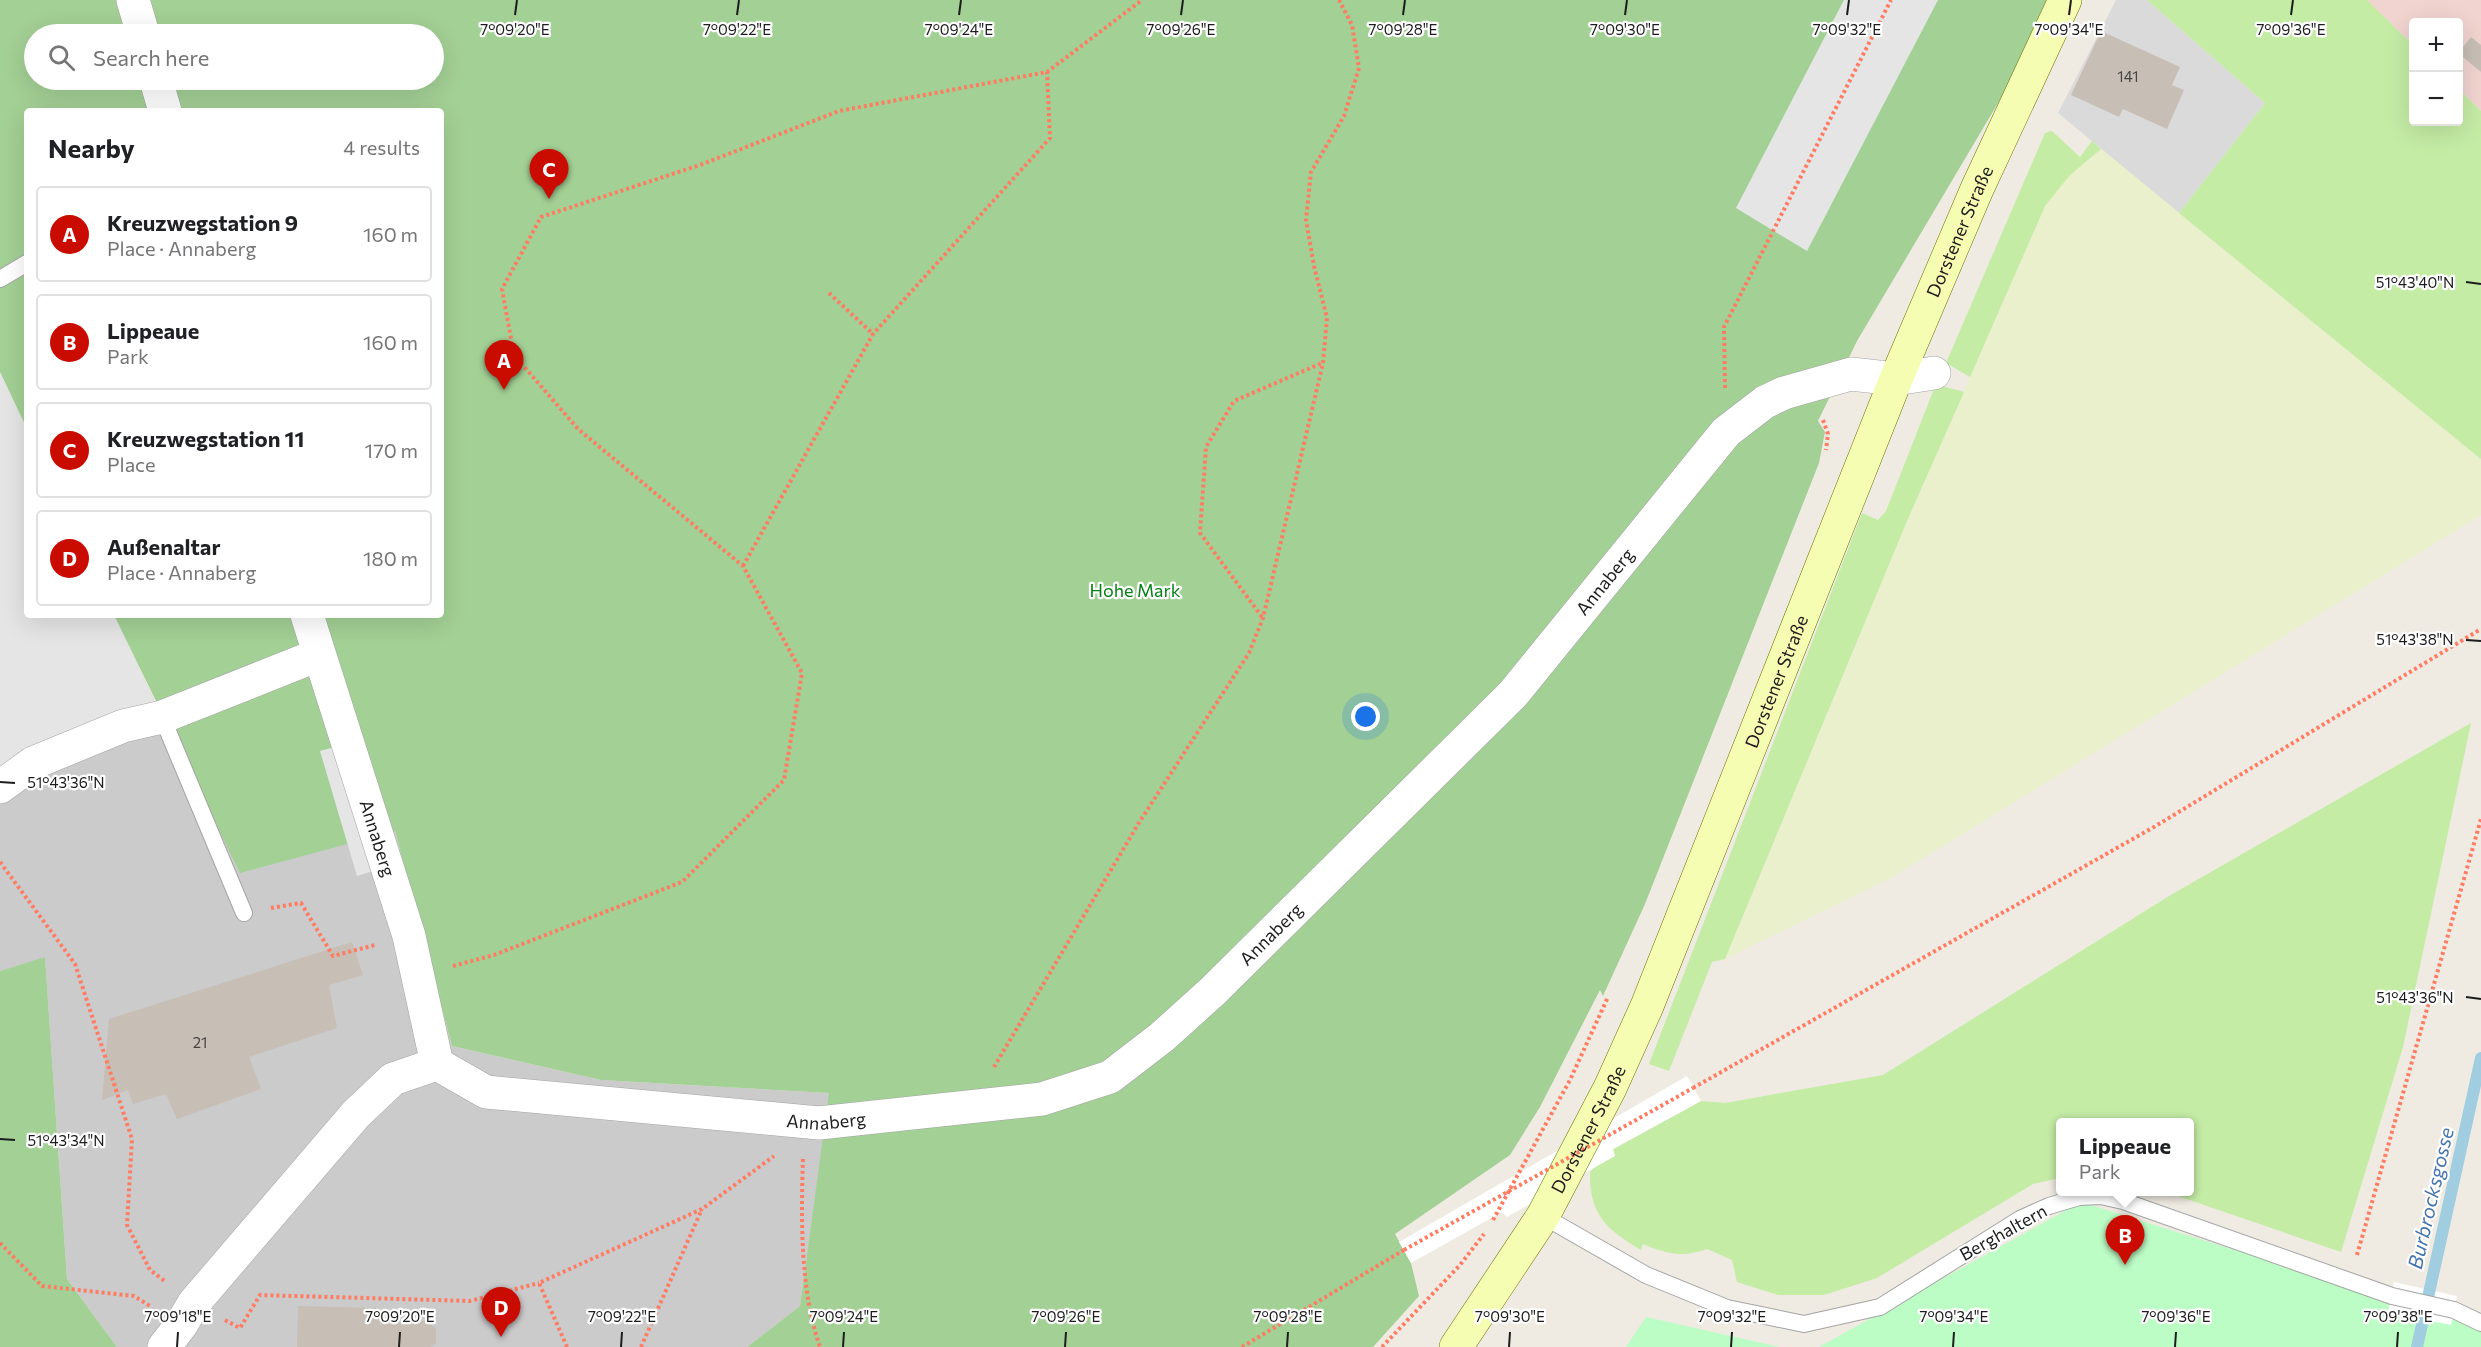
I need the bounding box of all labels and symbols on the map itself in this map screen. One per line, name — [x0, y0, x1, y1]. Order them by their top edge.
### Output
text: 7°09'20"E — [480, 20, 550, 38]
text: 7°09'22"E — [703, 20, 771, 38]
text: 7°09'24"E — [925, 20, 993, 38]
text: 7°09'26"E — [1147, 20, 1216, 38]
text: 7°09'28"E — [1369, 20, 1438, 38]
text: 7°09'30"E — [1590, 20, 1660, 38]
text: 7°09'32"E — [1813, 20, 1881, 38]
text: 7°09'34"E — [2034, 20, 2104, 38]
text: 7°09'36"E — [2256, 20, 2326, 38]
house number: 141 — [2117, 67, 2139, 85]
pin: C — [530, 150, 568, 199]
street label: Dorstener Straße — [1921, 162, 1997, 300]
text: 51°43'40"N — [2376, 273, 2454, 291]
pin: A — [484, 340, 524, 390]
street label: Annaberg — [1571, 543, 1638, 619]
park label: Hohe Mark — [1090, 579, 1181, 601]
street label: Dorstener Straße — [1740, 612, 1812, 751]
text: 51°43'38"N — [2376, 630, 2454, 648]
your location — [1351, 702, 1380, 731]
text: 51°43'36"N — [27, 773, 105, 791]
street label: Annaberg — [355, 797, 400, 880]
street label: Annaberg — [1235, 898, 1307, 970]
text: 51°43'36"N — [2376, 988, 2454, 1006]
house number: 21 — [193, 1033, 207, 1051]
street label: Dorstener Straße — [1546, 1062, 1630, 1197]
street label: Annaberg — [786, 1107, 867, 1134]
water label: Burbrocksgosse — [2402, 1124, 2458, 1271]
text: 51°43'34"N — [27, 1131, 105, 1149]
street label: Berghaltern — [1955, 1199, 2051, 1265]
pin: B — [2106, 1216, 2144, 1265]
pin: D — [482, 1288, 520, 1337]
text: 7°09'18"E — [144, 1307, 212, 1325]
text: 7°09'20"E — [365, 1307, 435, 1325]
text: 7°09'22"E — [588, 1307, 656, 1325]
text: 7°09'24"E — [810, 1307, 878, 1325]
text: 7°09'26"E — [1032, 1307, 1101, 1325]
text: 7°09'28"E — [1254, 1307, 1323, 1325]
text: 7°09'30"E — [1475, 1307, 1545, 1325]
text: 7°09'32"E — [1698, 1307, 1766, 1325]
text: 7°09'34"E — [1919, 1307, 1989, 1325]
text: 7°09'36"E — [2141, 1307, 2211, 1325]
text: 7°09'38"E — [2363, 1307, 2433, 1325]

